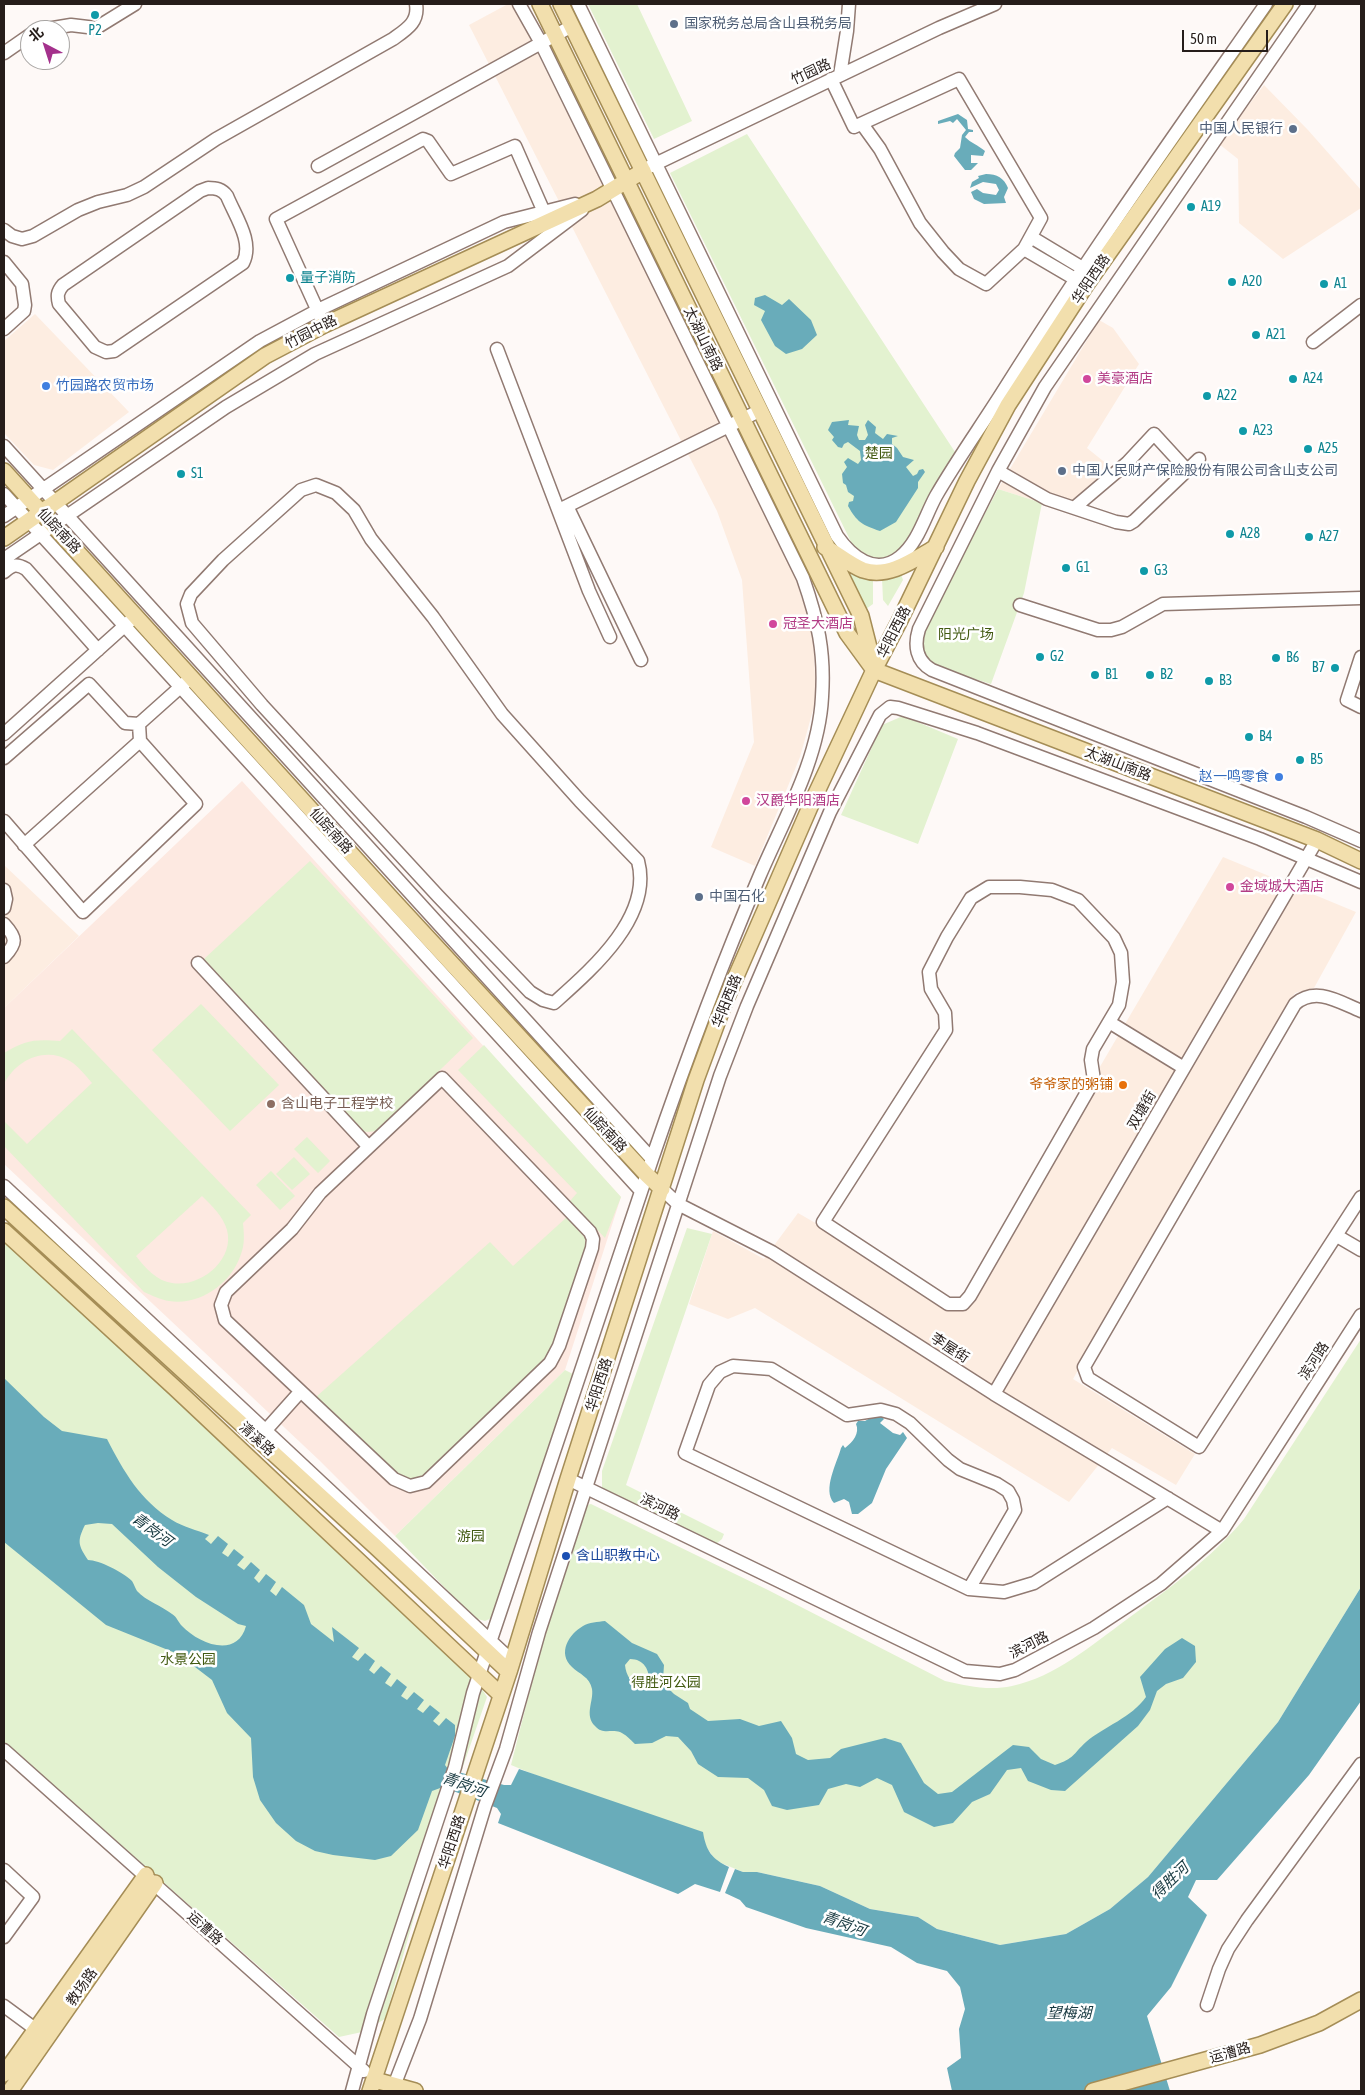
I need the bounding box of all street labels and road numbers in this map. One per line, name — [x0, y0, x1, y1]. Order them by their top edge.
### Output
street label: 竹园路 — [788, 56, 834, 88]
street label: 华阳西路 — [1068, 251, 1114, 307]
street label: 太湖山南路 — [680, 304, 726, 374]
street label: 竹园中路 — [282, 312, 340, 352]
street label: 仙踪南路 — [34, 505, 84, 557]
street label: 华阳西路 — [874, 603, 914, 661]
street label: 太湖山南路 — [1082, 744, 1154, 784]
street label: 仙踪南路 — [306, 805, 356, 857]
street label: 华阳西路 — [709, 972, 745, 1030]
street label: 双塘街 — [1124, 1088, 1160, 1132]
street label: 仙踪南路 — [580, 1104, 630, 1156]
street label: 李屋街 — [928, 1330, 972, 1366]
street label: 滨河路 — [1296, 1339, 1332, 1383]
street label: 华阳西路 — [582, 1356, 616, 1414]
street label: 清溪路 — [236, 1419, 278, 1459]
street label: 滨河路 — [637, 1490, 683, 1524]
street label: 滨河路 — [1006, 1628, 1052, 1662]
street label: 华阳西路 — [435, 1813, 469, 1871]
street label: 运漕路 — [184, 1908, 226, 1948]
street label: 教场路 — [63, 1965, 101, 2009]
street label: 运漕路 — [1207, 2039, 1253, 2067]

